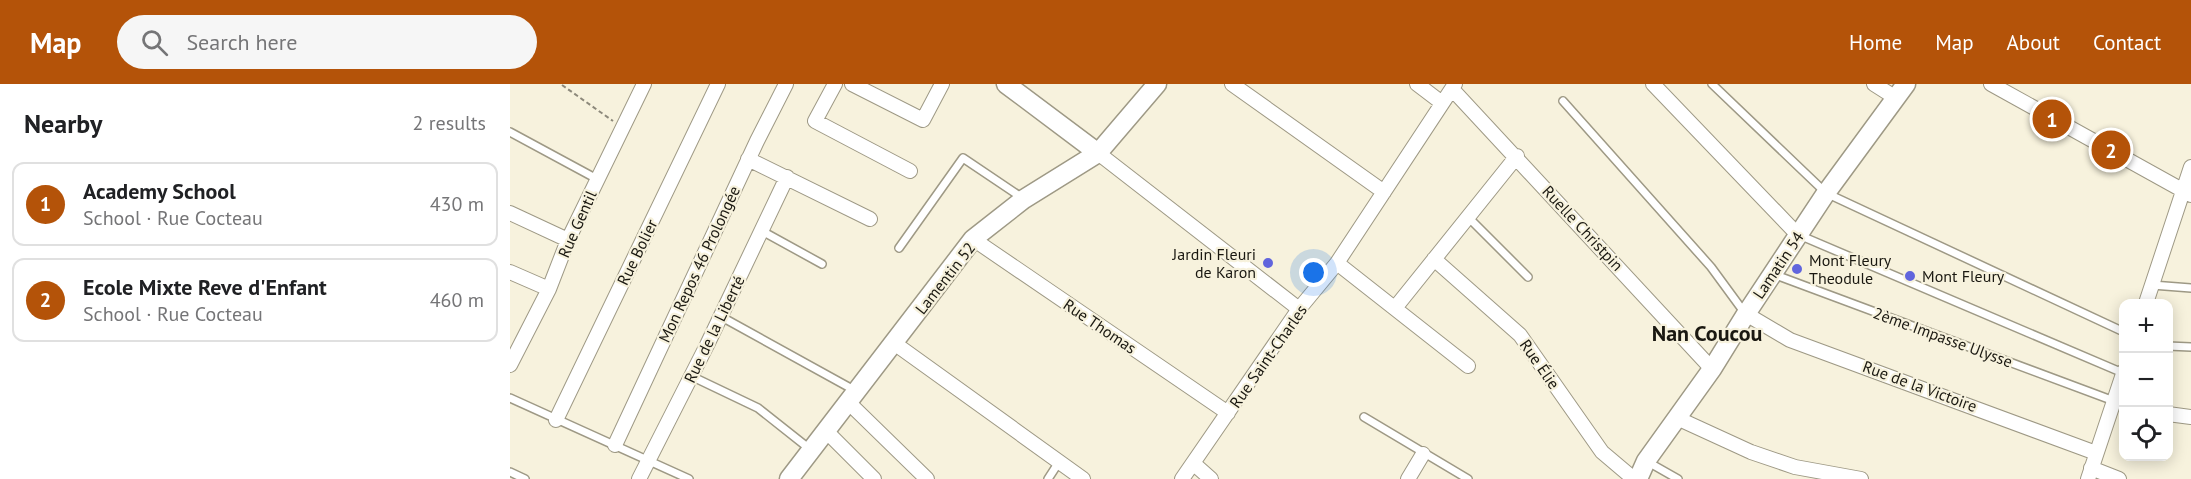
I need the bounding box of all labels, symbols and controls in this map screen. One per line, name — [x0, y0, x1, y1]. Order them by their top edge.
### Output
search box — [117, 15, 537, 69]
text: Map — [30, 24, 81, 61]
icon: search — [138, 26, 171, 59]
text: Search here — [186, 28, 297, 56]
text: Home — [1849, 29, 1902, 56]
text: Map — [1935, 29, 1974, 56]
text: About — [2007, 29, 2060, 56]
text: Contact — [2093, 29, 2161, 56]
pin: 1 — [2032, 96, 2072, 141]
text: Nearby — [24, 107, 102, 140]
text: 2 results — [413, 110, 486, 136]
pin: 2 — [2092, 128, 2130, 172]
text: Academy School — [83, 177, 236, 205]
street label: Ruelle Christpin — [1538, 181, 1628, 275]
street label: Mon Repos 46 Prolongée — [654, 183, 744, 345]
street label: Rue Gentil — [553, 187, 601, 261]
text: 1 — [40, 191, 51, 217]
text: 430 m — [430, 191, 484, 217]
text: School · Rue Cocteau — [83, 205, 263, 231]
street label: Rue Bolier — [612, 215, 662, 288]
street label: Lamatin 54 — [1748, 227, 1808, 303]
street label: Lamentin 52 — [911, 238, 979, 318]
place label: Jardin Fleuri de Karon — [1172, 244, 1256, 282]
place label: Mont Fleury Theodule — [1809, 250, 1892, 288]
marker: Jardin Fleuri de Karon — [1261, 256, 1275, 270]
your location — [1299, 258, 1328, 287]
marker: Mont Fleury Theodule — [1790, 262, 1804, 276]
place label: Mont Fleury — [1922, 266, 2005, 286]
marker: Mont Fleury — [1903, 269, 1917, 283]
street label: Rue de la Liberté — [679, 272, 749, 386]
text: Ecole Mixte Reve d'Enfant — [83, 273, 327, 301]
text: 2 — [40, 287, 51, 313]
text: 460 m — [430, 287, 484, 313]
street label: Rue Thomas — [1060, 294, 1141, 358]
map controls — [2119, 299, 2173, 461]
button: + — [2119, 299, 2173, 353]
street label: Rue Saint-Charles — [1225, 300, 1311, 411]
text: School · Rue Cocteau — [83, 301, 263, 327]
street label: 2ème Impasse Ulysse — [1871, 303, 2015, 371]
district label: Nan Coucou — [1652, 319, 1762, 347]
street label: Rue Élie — [1516, 335, 1564, 393]
button: − — [2119, 353, 2173, 407]
street label: Rue de la Victoire — [1860, 356, 1980, 416]
button: locate — [2119, 407, 2173, 461]

